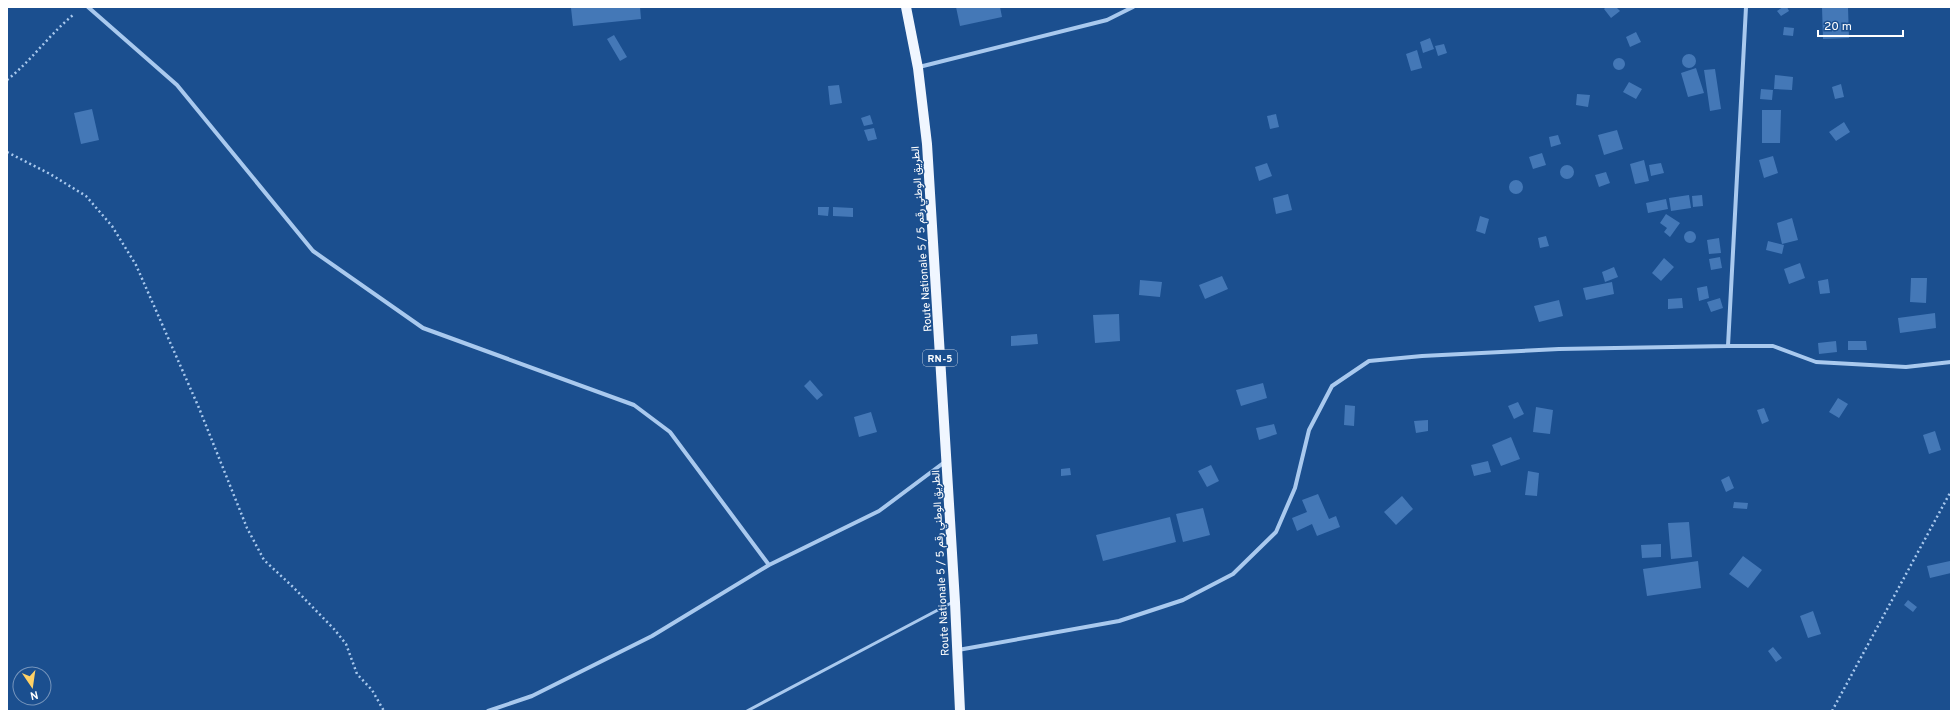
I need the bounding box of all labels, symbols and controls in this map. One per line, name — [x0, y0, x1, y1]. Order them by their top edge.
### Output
scale bar — [1818, 12, 1903, 38]
text: 20 m — [1824, 19, 1852, 35]
street label: Route Nationale 5 / الطريق الوطني رقم 5 — [909, 145, 937, 332]
road number: RN-5 — [923, 350, 957, 366]
street label: Route Nationale 5 / الطريق الوطني رقم 5 — [929, 470, 955, 656]
north arrow — [12, 666, 52, 706]
text: N — [29, 687, 39, 702]

